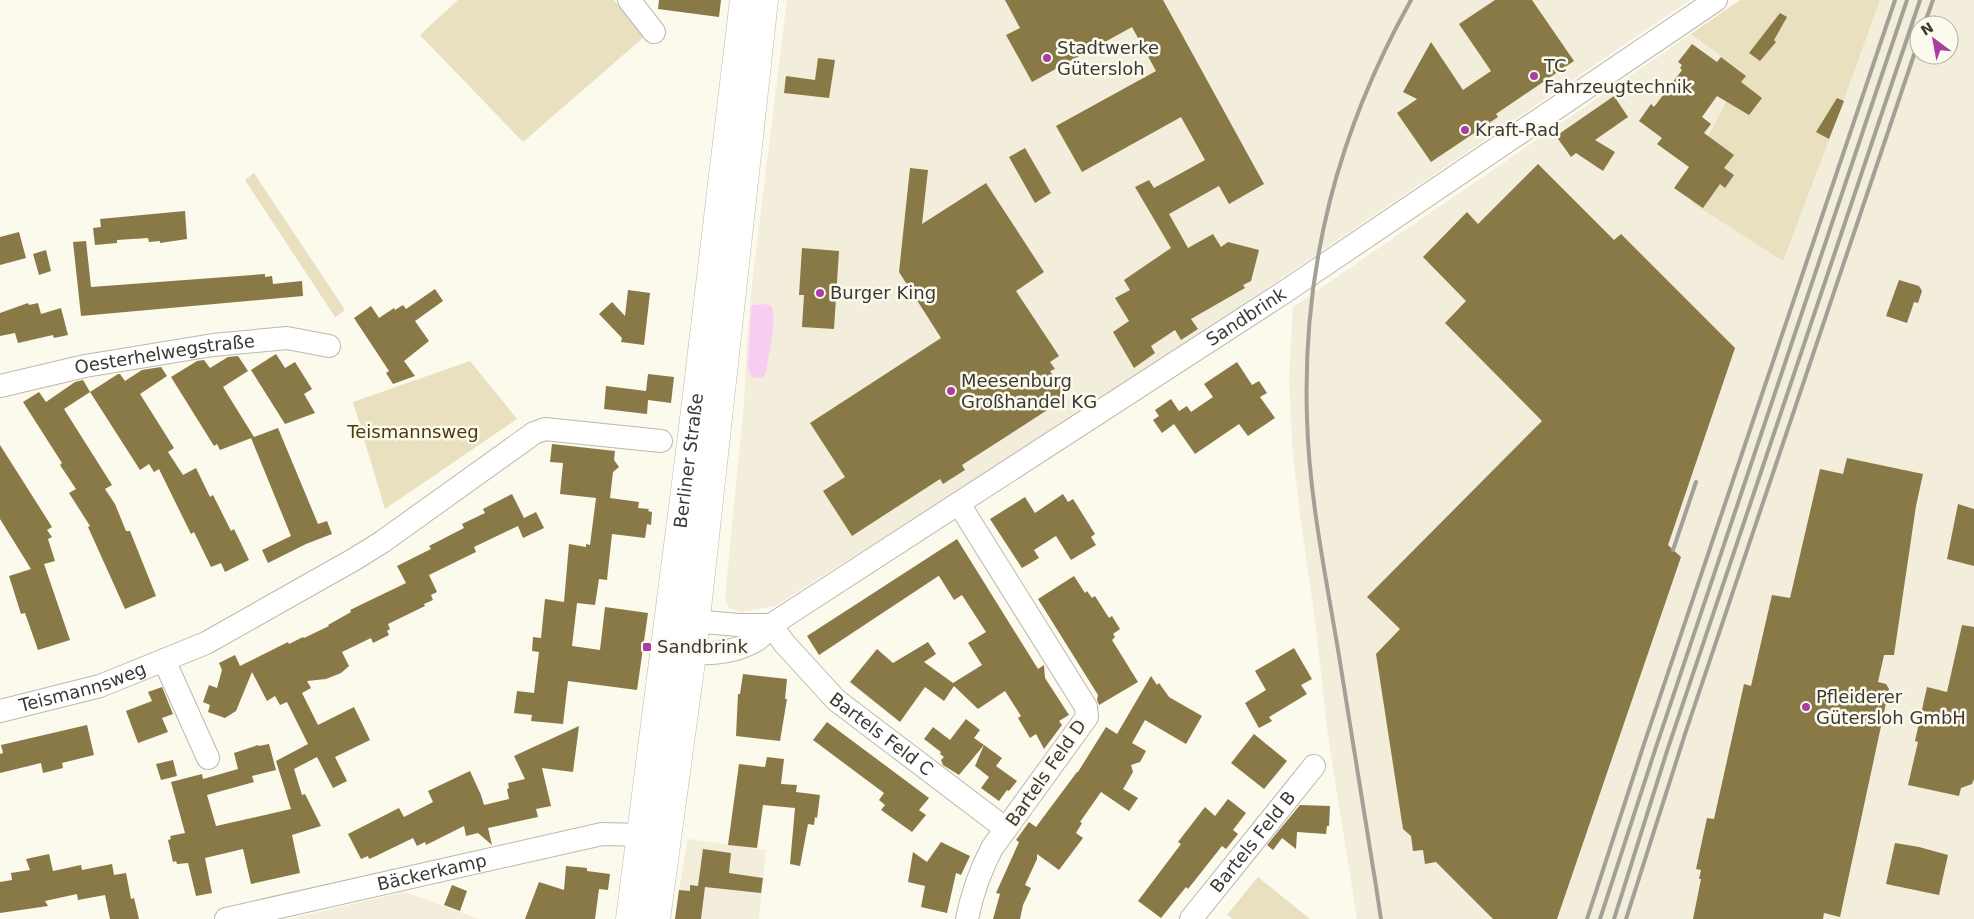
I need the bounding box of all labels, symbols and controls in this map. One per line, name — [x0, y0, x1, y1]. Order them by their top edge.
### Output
north arrow — [1909, 15, 1959, 65]
text: N — [1918, 19, 1936, 39]
place label: Stadtwerke Gütersloh — [1057, 37, 1159, 79]
marker: Stadtwerke Gütersloh — [1041, 52, 1053, 64]
place label: TC Fahrzeugtechnik — [1543, 55, 1693, 97]
marker: TC Fahrzeugtechnik — [1528, 70, 1540, 82]
place label: Kraft-Rad — [1475, 119, 1559, 140]
marker: Kraft-Rad — [1459, 124, 1471, 136]
place label: Burger King — [830, 282, 936, 303]
street label: Sandbrink — [1202, 283, 1290, 350]
marker: Burger King — [814, 287, 826, 299]
street label: Oesterhelwegstraße — [72, 330, 256, 378]
place label: Meesenburg Großhandel KG — [961, 370, 1097, 412]
marker: Meesenburg Großhandel KG — [945, 385, 957, 397]
street label: Berliner Straße — [669, 392, 707, 529]
park label: Teismannsweg — [346, 421, 479, 442]
place label: Sandbrink — [657, 636, 749, 657]
marker: Sandbrink — [641, 641, 653, 653]
street label: Teismannsweg — [16, 658, 149, 716]
place label: Pfleiderer Gütersloh GmbH — [1816, 686, 1966, 728]
street label: Bartels Feld C — [826, 688, 937, 780]
marker: Pfleiderer Gütersloh GmbH — [1800, 701, 1812, 713]
street label: Bartels Feld D — [1001, 715, 1090, 830]
street label: Bartels Feld B — [1206, 787, 1300, 896]
street label: Bäckerkamp — [375, 849, 488, 895]

